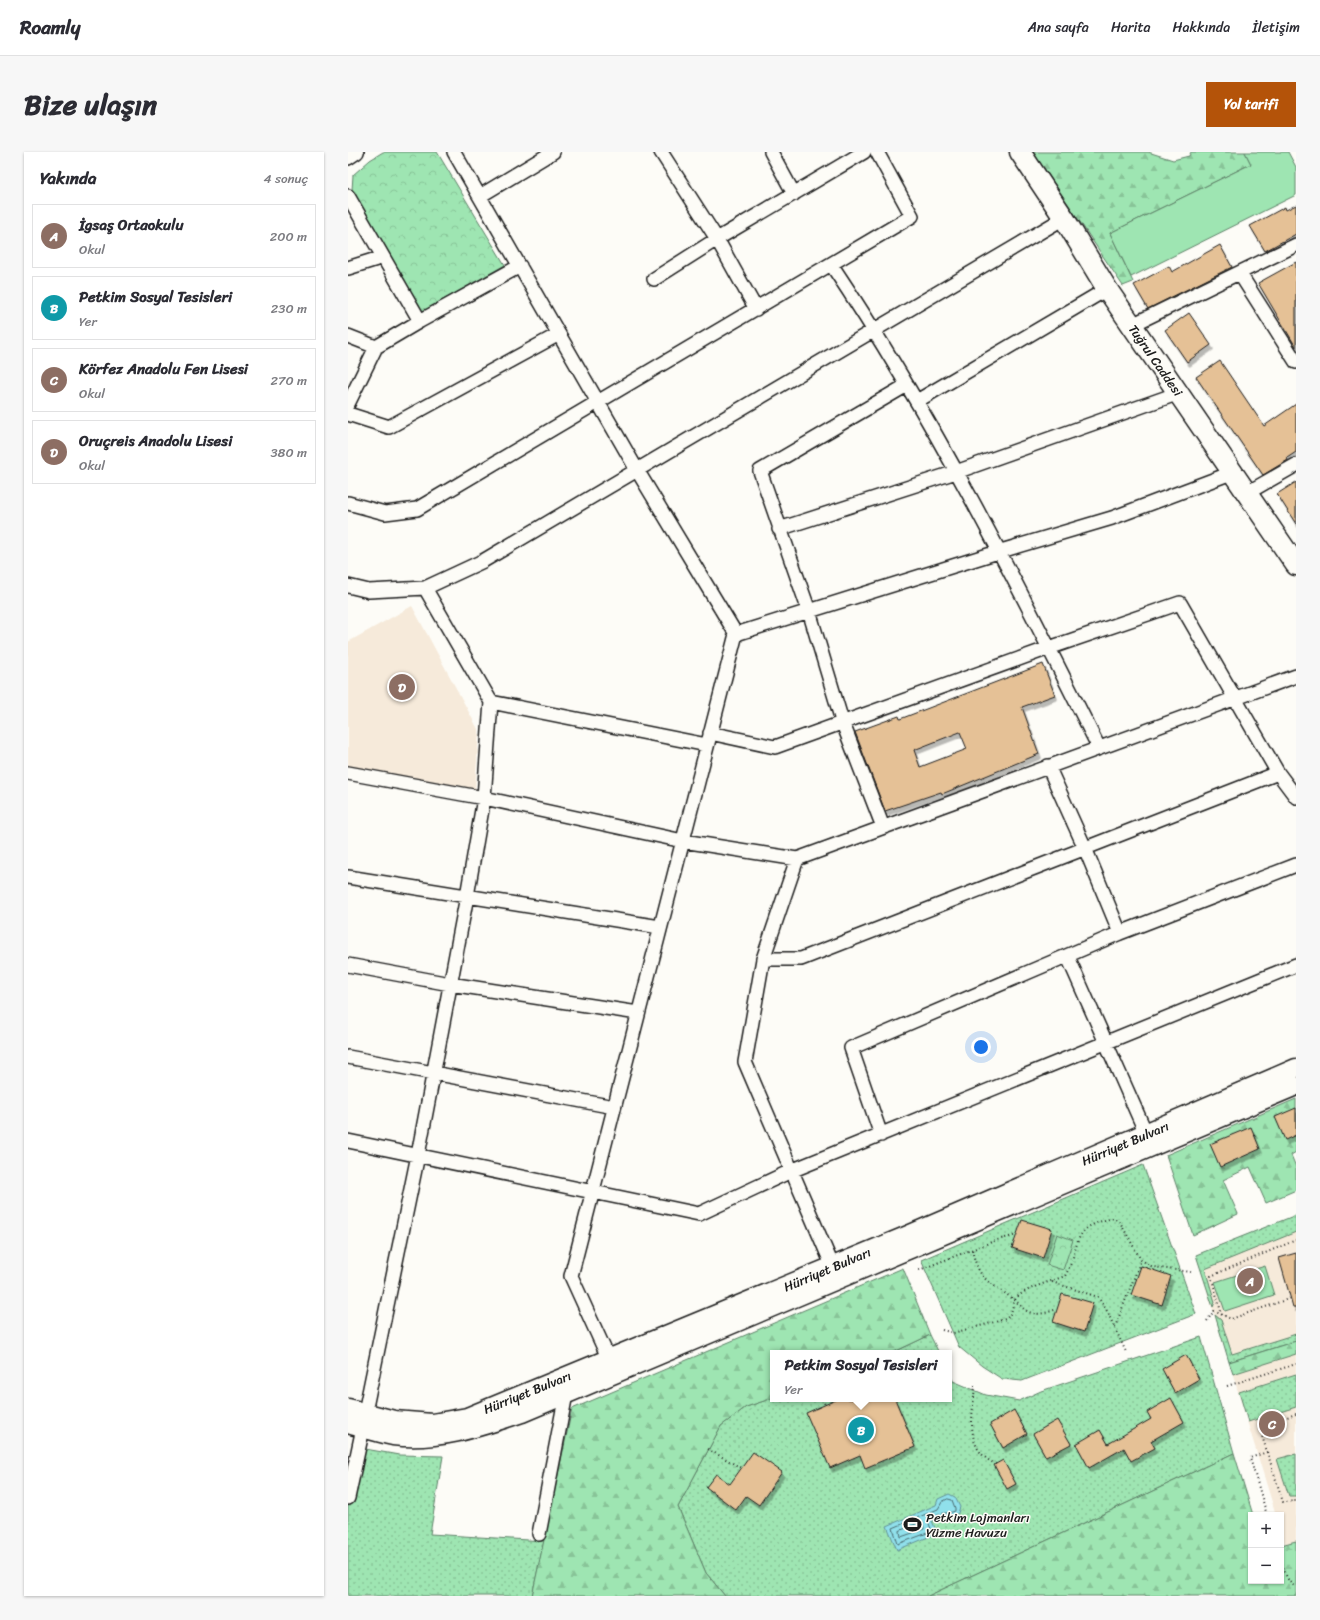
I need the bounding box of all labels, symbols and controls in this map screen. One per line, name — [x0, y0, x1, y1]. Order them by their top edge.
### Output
text: Roamly — [20, 11, 80, 44]
text: Ana sayfa — [1028, 15, 1089, 40]
text: Harita — [1111, 15, 1151, 40]
text: Hakkında — [1173, 15, 1230, 40]
text: İletişim — [1252, 15, 1300, 40]
text: Bize ulaşın — [24, 80, 157, 129]
button: Yol tarifi — [1206, 82, 1296, 127]
text: Yakında — [40, 163, 96, 193]
text: 4 sonuç — [263, 167, 308, 190]
text: İgsaş Ortaokulu — [79, 212, 183, 238]
text: A — [50, 225, 58, 248]
text: 200 m — [270, 225, 307, 248]
text: Okul — [79, 238, 105, 261]
text: Petkim Sosyal Tesisleri — [79, 284, 232, 310]
text: B — [50, 297, 58, 320]
text: 230 m — [271, 297, 307, 320]
text: Yer — [79, 310, 97, 333]
street label: Tuğrul Caddesi — [1122, 319, 1189, 401]
text: Körfez Anadolu Fen Lisesi — [79, 356, 248, 382]
text: C — [50, 369, 58, 392]
text: 270 m — [270, 369, 307, 392]
text: Okul — [79, 382, 105, 405]
text: Oruçreis Anadolu Lisesi — [79, 428, 232, 454]
text: D — [50, 441, 58, 464]
text: 380 m — [270, 441, 307, 464]
text: Okul — [79, 454, 105, 477]
pin: D — [389, 672, 415, 702]
your location — [971, 1037, 991, 1057]
street label: Hürriyet Bulvarı — [1078, 1115, 1173, 1172]
street label: Hürriyet Bulvarı — [780, 1241, 875, 1298]
pin: A — [1237, 1266, 1263, 1296]
popup — [770, 1350, 952, 1402]
text: Petkim Sosyal Tesisleri — [784, 1352, 938, 1378]
street label: Hürriyet Bulvarı — [480, 1364, 575, 1421]
text: Yer — [784, 1378, 802, 1401]
pin: C — [1259, 1409, 1285, 1439]
pin: B — [848, 1415, 874, 1445]
place label: Petkim Lojmanları Yüzme Havuzu — [926, 1506, 1030, 1544]
map controls — [1248, 1512, 1284, 1584]
button: + — [1248, 1512, 1284, 1548]
sports icon: Petkim Lojmanları Yüzme Havuzu — [903, 1514, 923, 1534]
button: − — [1248, 1548, 1284, 1584]

